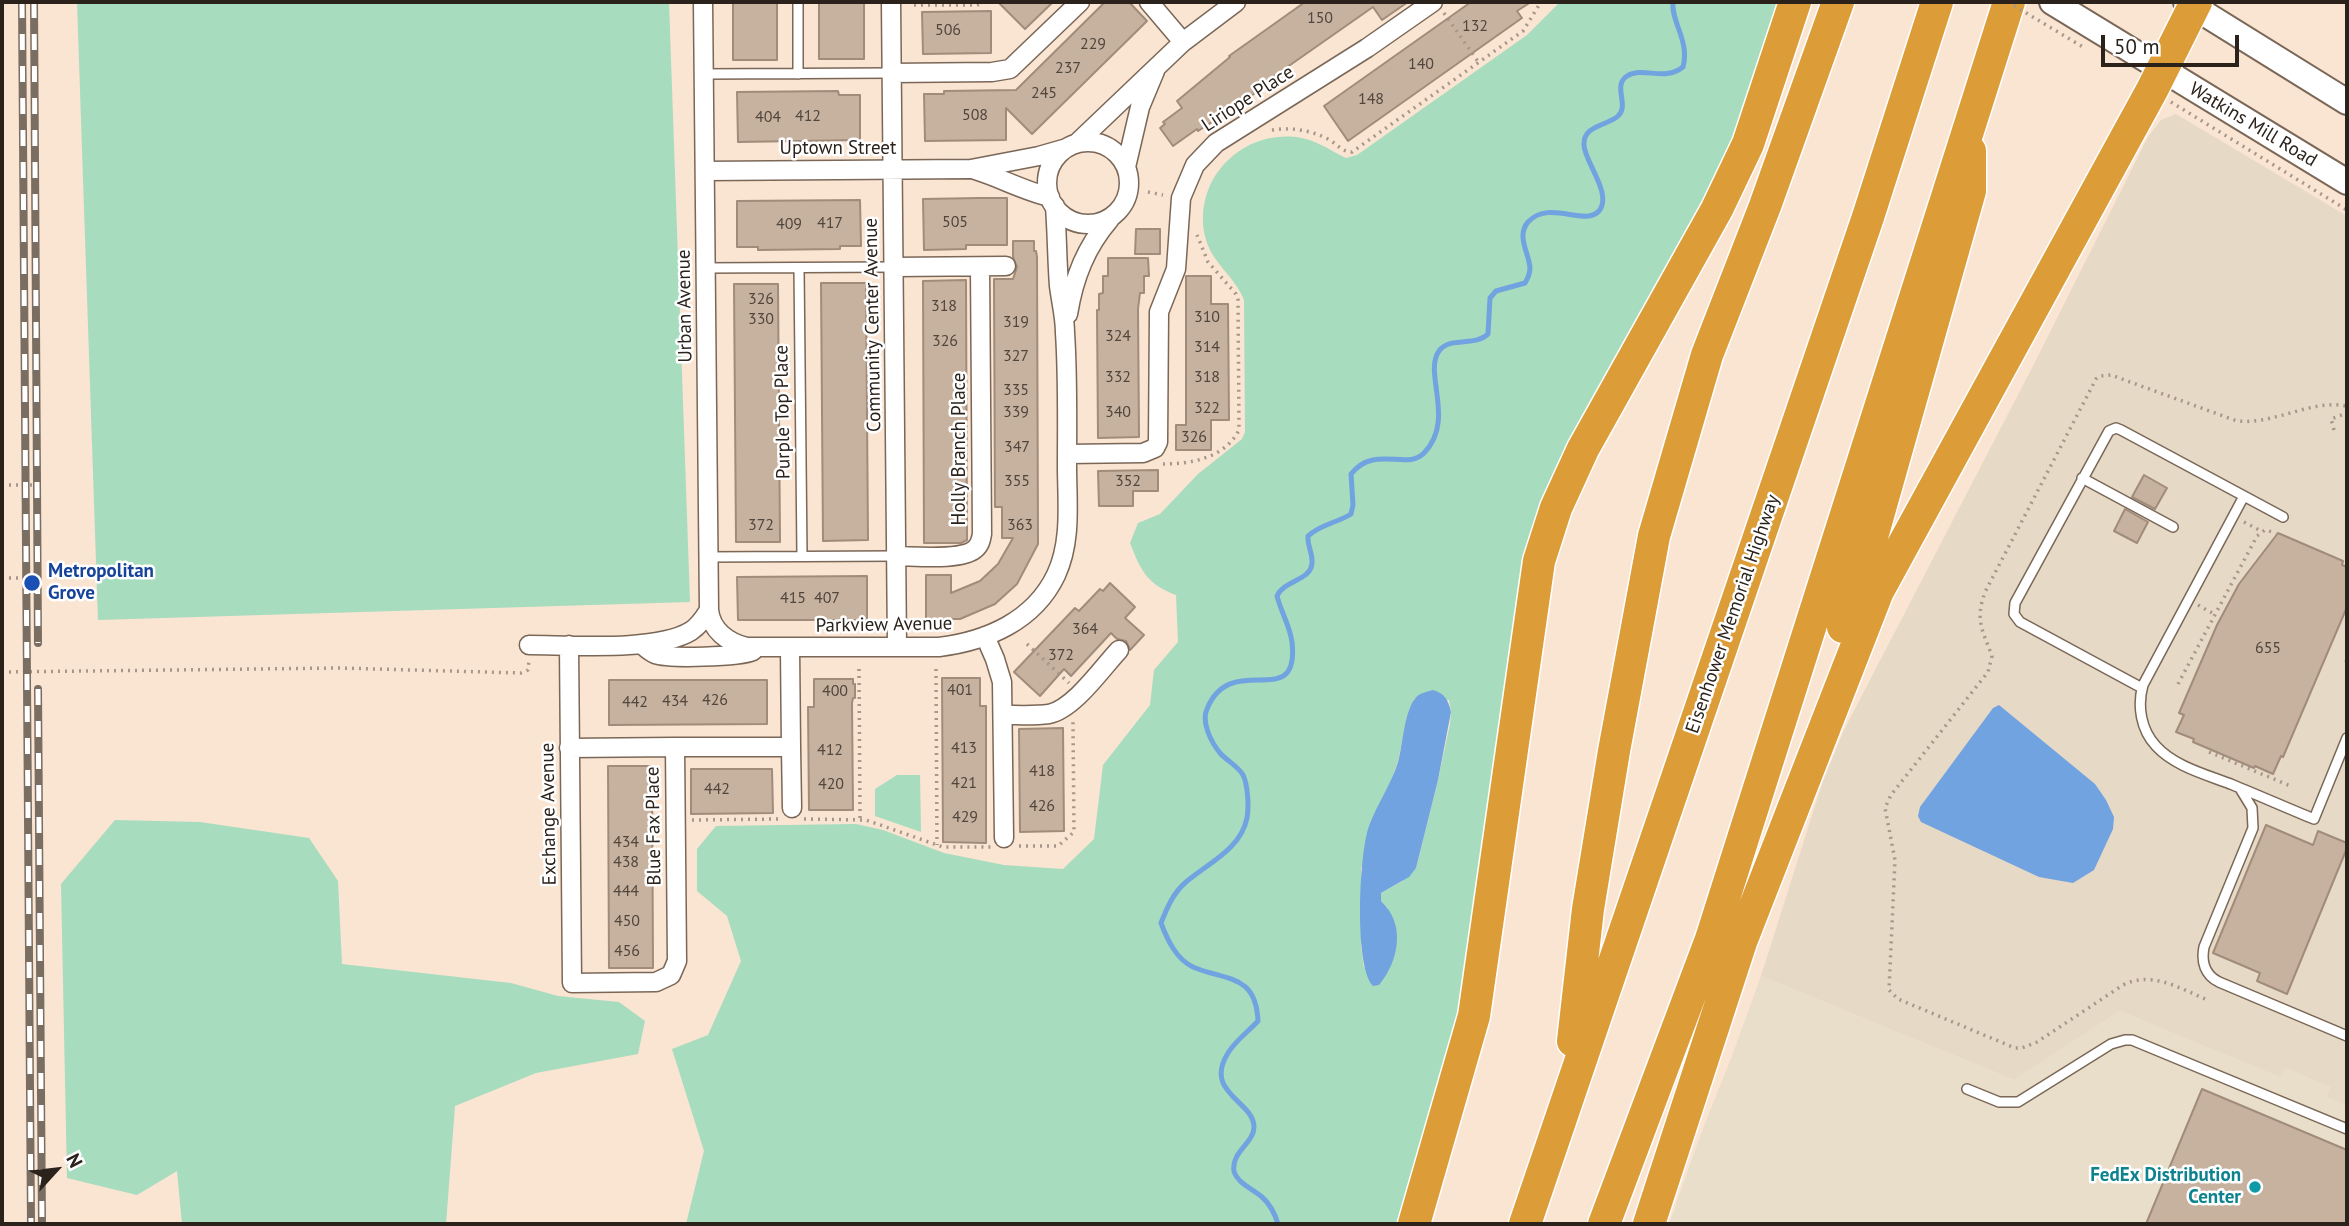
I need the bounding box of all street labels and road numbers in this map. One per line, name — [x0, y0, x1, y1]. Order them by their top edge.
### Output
street label: Liriope Place — [1198, 61, 1298, 137]
street label: Watkins Mill Road — [2185, 78, 2321, 172]
street label: Uptown Street — [780, 138, 896, 160]
street label: Community Center Avenue — [860, 218, 886, 432]
street label: Urban Avenue — [673, 249, 697, 363]
street label: Purple Top Place — [770, 345, 796, 479]
street label: Holly Branch Place — [949, 373, 971, 525]
street label: Eisenhower Memorial Highway — [1681, 492, 1785, 736]
street label: Parkview Avenue — [815, 612, 953, 638]
street label: Exchange Avenue — [536, 743, 562, 885]
street label: Blue Fax Place — [642, 766, 666, 886]

